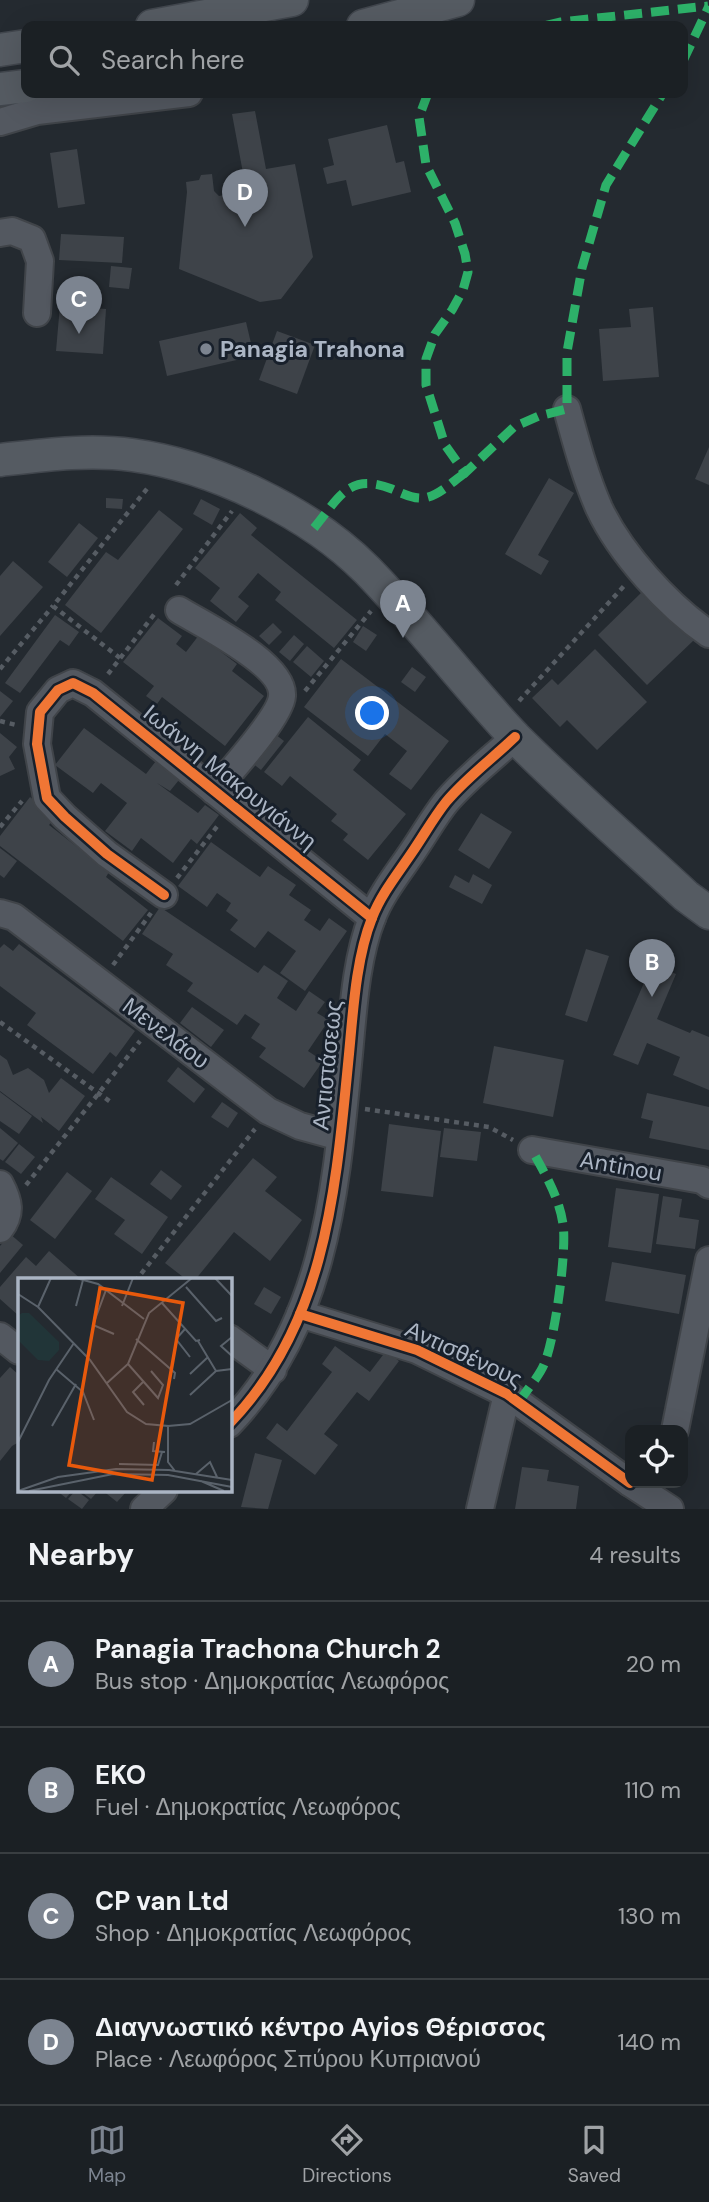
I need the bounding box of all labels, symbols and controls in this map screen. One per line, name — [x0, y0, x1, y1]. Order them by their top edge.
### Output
search box — [21, 21, 688, 98]
icon: search — [45, 41, 83, 79]
text: Search here — [101, 43, 244, 77]
pin: D — [222, 169, 268, 227]
pin: C — [56, 276, 102, 334]
place label: Panagia Trahona — [220, 334, 405, 364]
marker: Panagia Trahona — [198, 341, 214, 357]
pin: A — [380, 580, 426, 638]
your location — [355, 696, 389, 730]
street label: Ιωάννη Μακρυγιάννη — [137, 698, 323, 856]
pin: B — [629, 939, 675, 997]
street label: Μενελάου — [117, 991, 215, 1075]
street label: Αντιστάσεως — [305, 999, 349, 1131]
street label: Antinou — [578, 1144, 664, 1188]
inset map — [18, 1278, 231, 1492]
street label: Αντισθένους — [401, 1314, 527, 1394]
map controls — [625, 1425, 688, 1488]
button: locate — [625, 1425, 688, 1488]
text: Nearby — [28, 1535, 134, 1574]
text: 4 results — [589, 1540, 681, 1570]
text: Panagia Trachona Church 2 — [95, 1632, 441, 1666]
text: A — [43, 1649, 59, 1679]
text: 20 m — [626, 1649, 681, 1679]
text: Bus stop · Δημοκρατίας Λεωφόρος — [95, 1666, 449, 1696]
text: EKO — [95, 1758, 146, 1792]
text: B — [44, 1775, 58, 1805]
text: 110 m — [624, 1775, 681, 1805]
text: Fuel · Δημοκρατίας Λεωφόρος — [95, 1792, 400, 1822]
text: CP van Ltd — [95, 1884, 229, 1918]
text: C — [43, 1901, 59, 1931]
text: 130 m — [618, 1901, 681, 1931]
text: Shop · Δημοκρατίας Λεωφόρος — [95, 1918, 411, 1948]
text: Διαγνωστικό κέντρο Αγios Θέρισσος — [95, 2010, 546, 2044]
text: D — [43, 2027, 59, 2057]
text: 140 m — [618, 2027, 681, 2057]
text: Place · Λεωφόρος Σπύρου Κυπριανού — [95, 2044, 481, 2074]
tab: Map — [88, 2121, 126, 2188]
tab: Directions — [302, 2121, 392, 2188]
tab: Saved — [568, 2121, 621, 2188]

